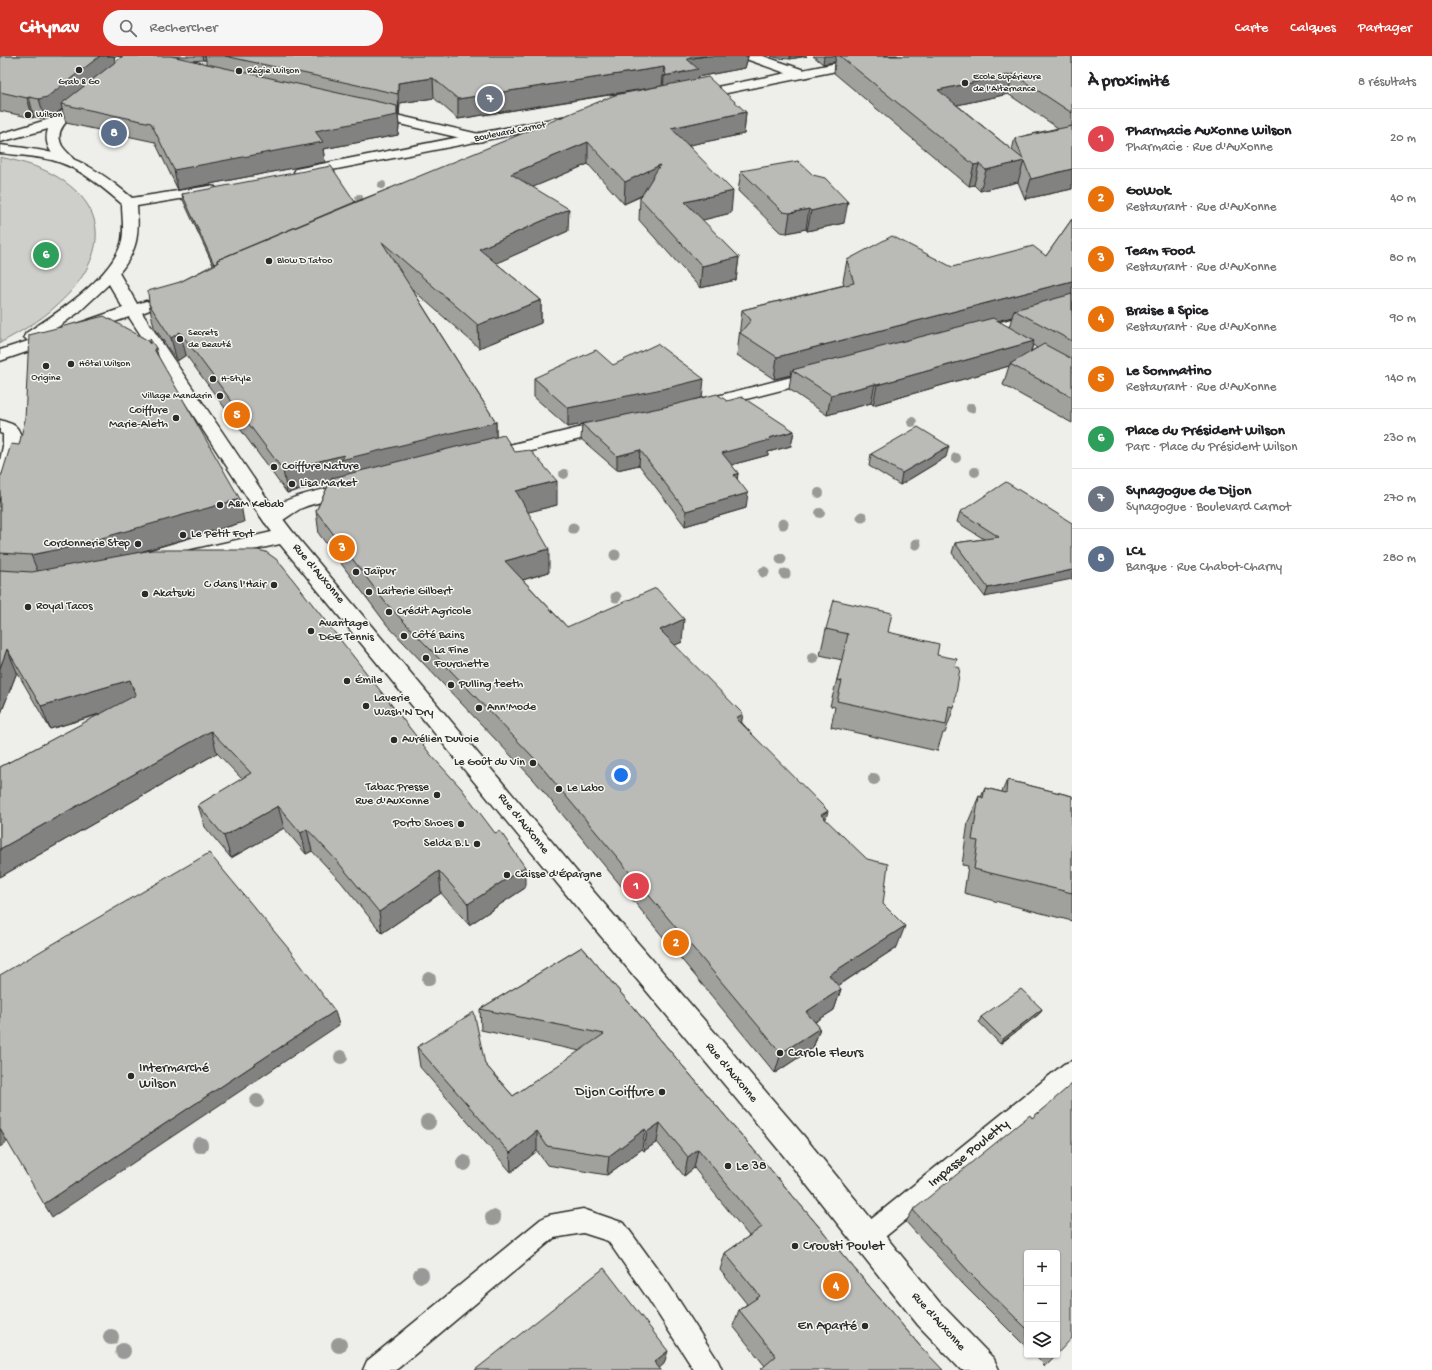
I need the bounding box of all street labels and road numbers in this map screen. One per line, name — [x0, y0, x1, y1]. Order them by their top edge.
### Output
street label: Boulevard Carnot — [472, 119, 548, 145]
street label: Rue d'Auxonne — [289, 541, 348, 607]
street label: Rue d'Auxonne — [494, 791, 552, 858]
street label: Rue d'Auxonne — [702, 1040, 761, 1106]
street label: Impasse Pouletty — [925, 1116, 1013, 1192]
street label: Rue d'Auxonne — [908, 1290, 968, 1355]

